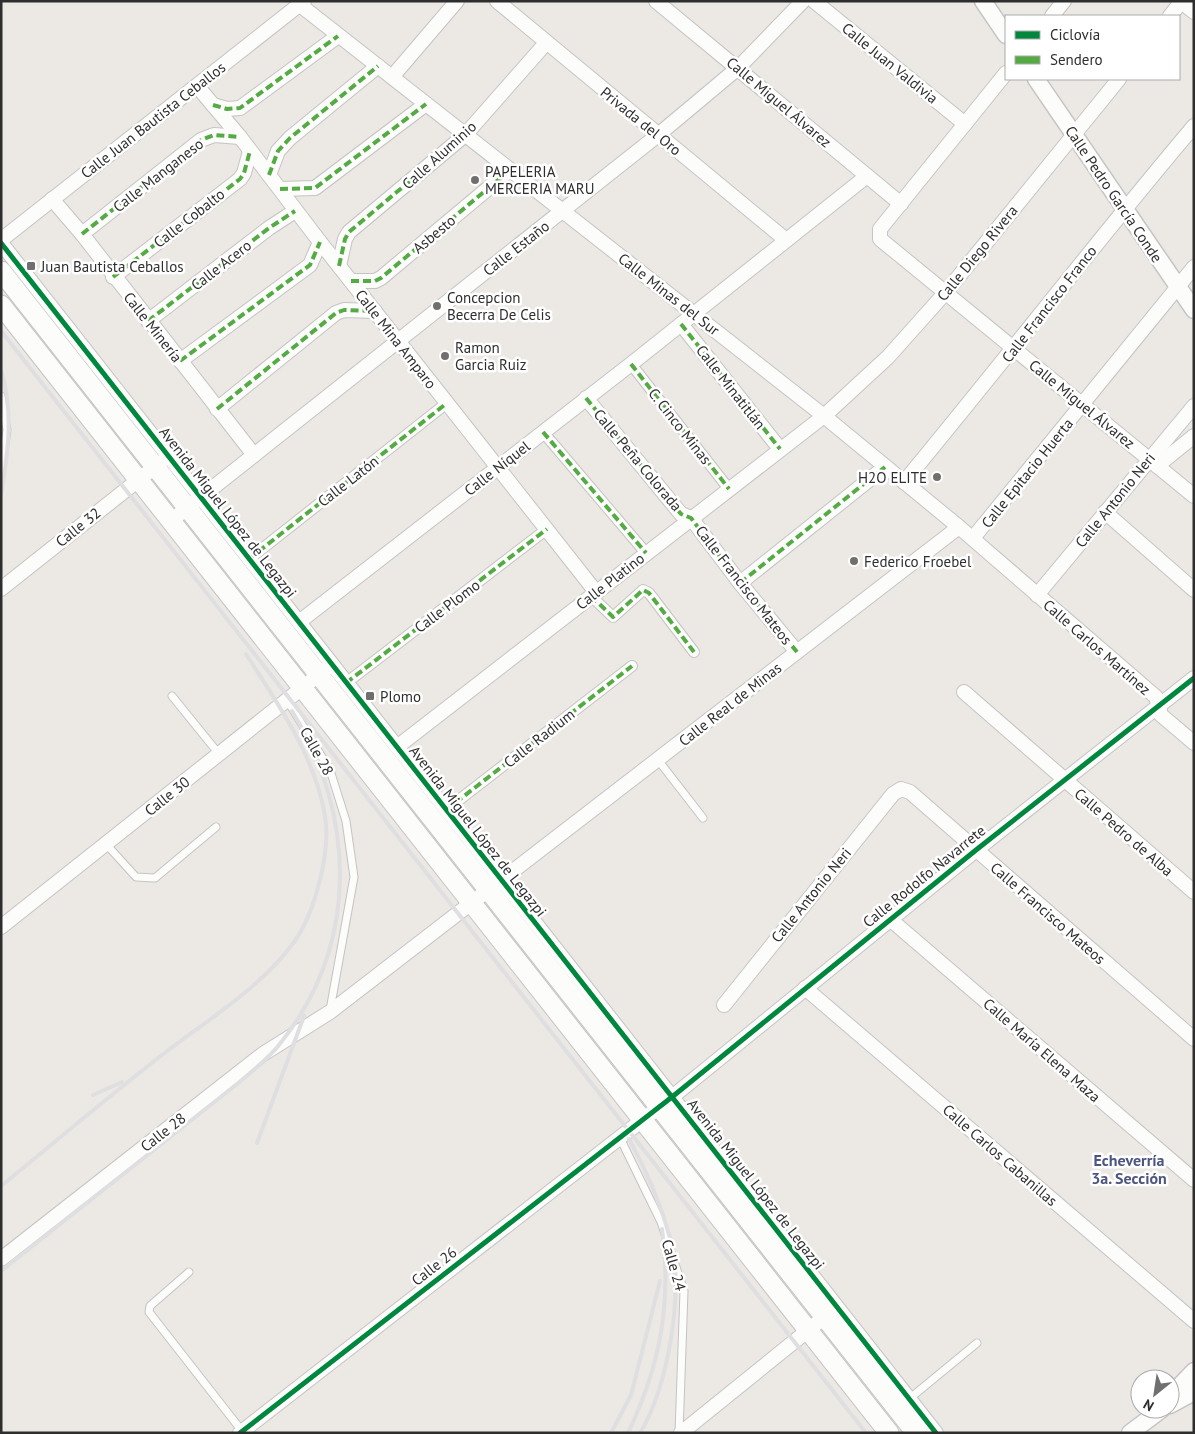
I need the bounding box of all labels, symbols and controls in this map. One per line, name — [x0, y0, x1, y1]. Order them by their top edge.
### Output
legend — [1005, 15, 1180, 80]
street label: Calle Juan Valdivia — [838, 18, 942, 108]
text: Ciclovía — [1050, 25, 1100, 44]
text: Sendero — [1050, 50, 1103, 69]
street label: Calle Miguel Álvarez — [723, 53, 835, 151]
street label: Calle Juan Bautista Ceballos — [77, 57, 229, 183]
street label: Privada del Oro — [597, 83, 685, 159]
street label: Calle Aluminio — [398, 117, 480, 193]
street label: Calle Pedro García Conde — [1061, 122, 1167, 266]
street label: Calle Manganeso — [109, 134, 207, 216]
place label: PAPELERIA MERCERIA MARU — [485, 162, 595, 198]
marker: PAPELERIA MERCERIA MARU — [469, 174, 481, 186]
street label: Calle Cobalto — [150, 184, 228, 252]
street label: Calle Diego Rivera — [933, 201, 1021, 305]
street label: Asbesto — [409, 211, 459, 257]
street label: Calle Estaño — [479, 216, 553, 280]
street label: Calle Acero — [187, 236, 255, 294]
street label: Calle Francisco Franco — [997, 242, 1101, 366]
street label: Calle Minas del Sur — [615, 249, 723, 339]
place label: Juan Bautista Ceballos — [40, 257, 184, 276]
marker: Juan Bautista Ceballos — [25, 260, 37, 272]
street label: Calle Mina Amparo — [351, 286, 441, 392]
street label: Calle Minería — [120, 288, 186, 366]
place label: Concepcion Becerra De Celis — [447, 288, 551, 324]
marker: Concepcion Becerra De Celis — [431, 300, 443, 312]
place label: Ramon Garcia Ruiz — [455, 338, 527, 374]
street label: Calle Minatitlán — [692, 341, 770, 433]
marker: Ramon Garcia Ruiz — [439, 350, 451, 362]
street label: Calle Miguel Álvarez — [1025, 355, 1139, 453]
street label: C. Cinco Minas — [644, 384, 716, 468]
street label: Calle Peña Colorada — [590, 405, 686, 515]
street label: Calle Epitacio Huerta — [977, 414, 1077, 532]
street label: Avenida Miguel López de Legazpi — [155, 423, 301, 601]
street label: Calle Níquel — [460, 436, 534, 500]
street label: Calle Antonio Neri — [1071, 449, 1159, 551]
street label: Calle Latón — [314, 451, 382, 511]
place label: H2O ELITE — [858, 468, 927, 487]
marker: H2O ELITE — [931, 471, 943, 483]
street label: Calle 32 — [52, 503, 104, 551]
street label: Calle Francisco Mateos — [691, 522, 797, 648]
street label: Calle Platino — [572, 548, 648, 614]
place label: Federico Froebel — [864, 552, 972, 571]
marker: Federico Froebel — [848, 555, 860, 567]
street label: Calle Plomo — [410, 575, 484, 637]
street label: Calle Carlos Martínez — [1039, 595, 1155, 699]
street label: Calle Real de Minas — [675, 658, 785, 750]
place label: Plomo — [380, 687, 421, 706]
marker: Plomo — [364, 690, 376, 702]
street label: Calle Radium — [500, 704, 578, 772]
street label: Calle 28 — [296, 723, 338, 779]
street label: Avenida Miguel López de Legazpi — [405, 742, 551, 920]
street label: Calle 30 — [141, 772, 193, 820]
street label: Calle Pedro de Alba — [1071, 784, 1177, 880]
street label: Calle Rodolfo Navarrete — [859, 821, 989, 931]
street label: Calle Antonio Neri — [767, 844, 855, 946]
street label: Calle Francisco Mateos — [987, 858, 1109, 968]
street label: Calle María Elena Maza — [979, 994, 1105, 1106]
street label: Avenida Miguel López de Legazpi — [683, 1095, 829, 1273]
street label: Calle Carlos Cabanillas — [939, 1100, 1061, 1210]
street label: Calle 28 — [136, 1108, 190, 1156]
district label: Echeverría 3a. Sección — [1091, 1150, 1167, 1188]
street label: Calle 24 — [658, 1237, 690, 1293]
street label: Calle 26 — [407, 1242, 461, 1290]
north arrow — [1130, 1369, 1180, 1419]
text: N — [1140, 1395, 1157, 1415]

